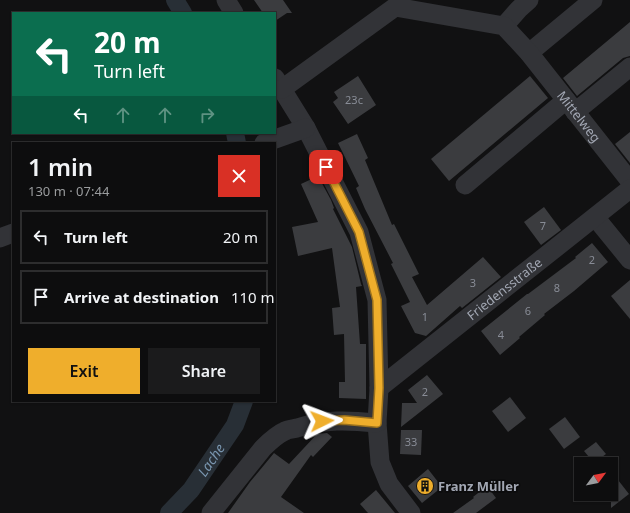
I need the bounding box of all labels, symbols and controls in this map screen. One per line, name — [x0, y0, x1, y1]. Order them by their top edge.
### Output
text: 20 m — [94, 23, 161, 61]
icon: left — [28, 28, 80, 80]
text: Turn left — [94, 59, 165, 83]
street label: Mittelweg — [553, 87, 605, 146]
house number: 23c — [345, 92, 363, 107]
icon: left — [70, 104, 92, 126]
icon: ahead — [112, 104, 134, 126]
icon: ahead — [154, 104, 176, 126]
icon: right — [196, 104, 218, 126]
text: 1 min — [28, 150, 93, 183]
pin — [309, 150, 343, 184]
button: close — [218, 155, 260, 197]
icon: arrive — [315, 156, 337, 178]
text: 130 m · 07:44 — [28, 182, 109, 200]
house number: 7 — [540, 218, 546, 233]
icon: left — [30, 226, 52, 248]
text: Turn left — [64, 227, 128, 247]
text: 20 m — [223, 227, 258, 247]
house number: 2 — [589, 252, 595, 267]
street label: Friedensstraße — [463, 253, 546, 324]
house number: 3 — [470, 275, 476, 290]
house number: 8 — [554, 280, 560, 295]
icon: arrive — [30, 286, 52, 308]
text: Arrive at destination — [64, 287, 219, 307]
text: 110 m — [231, 287, 275, 307]
house number: 6 — [525, 303, 531, 318]
house number: 1 — [422, 309, 428, 324]
house number: 4 — [498, 327, 505, 342]
button: Exit — [28, 348, 140, 394]
button: Share — [148, 348, 260, 394]
house number: 2 — [422, 384, 428, 399]
position arrow — [301, 400, 343, 442]
house number: 33 — [405, 434, 417, 449]
water label: Lache — [193, 439, 229, 480]
north arrow — [574, 457, 618, 501]
map controls — [574, 457, 618, 501]
building icon: Franz Müller — [415, 476, 435, 496]
place label: Franz Müller — [438, 477, 519, 495]

